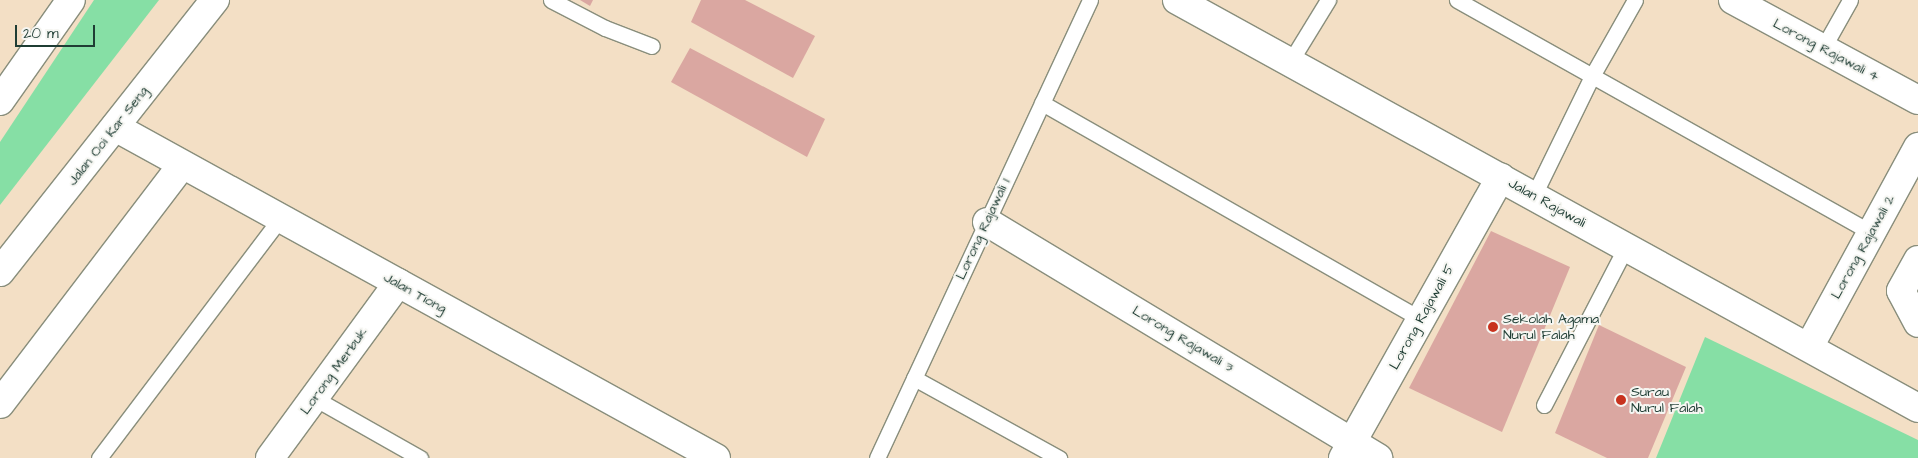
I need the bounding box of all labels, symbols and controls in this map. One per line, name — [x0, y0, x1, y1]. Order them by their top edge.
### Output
scale bar — [18, 15, 98, 47]
street label: Lorong Rajawali 4 — [1770, 15, 1882, 85]
text: 20 m — [23, 23, 59, 44]
street label: Jalan Ooi Kar Seng — [64, 83, 152, 189]
street label: Jalan Rajawali — [1505, 175, 1589, 231]
street label: Lorong Rajawali 1 — [952, 176, 1014, 282]
street label: Lorong Rajawali 2 — [1828, 192, 1898, 302]
street label: Lorong Rajawali 5 — [1386, 261, 1458, 373]
street label: Jalan Tiong — [381, 269, 449, 317]
street label: Lorong Rajawali 3 — [1129, 302, 1237, 376]
place label: Sekolah Agama Nurul Falah — [1503, 311, 1599, 344]
marker: Sekolah Agama Nurul Falah — [1487, 321, 1499, 333]
street label: Lorong Merbuk — [297, 324, 371, 418]
place label: Surau Nurul Falah — [1631, 384, 1703, 417]
marker: Surau Nurul Falah — [1615, 394, 1627, 406]

